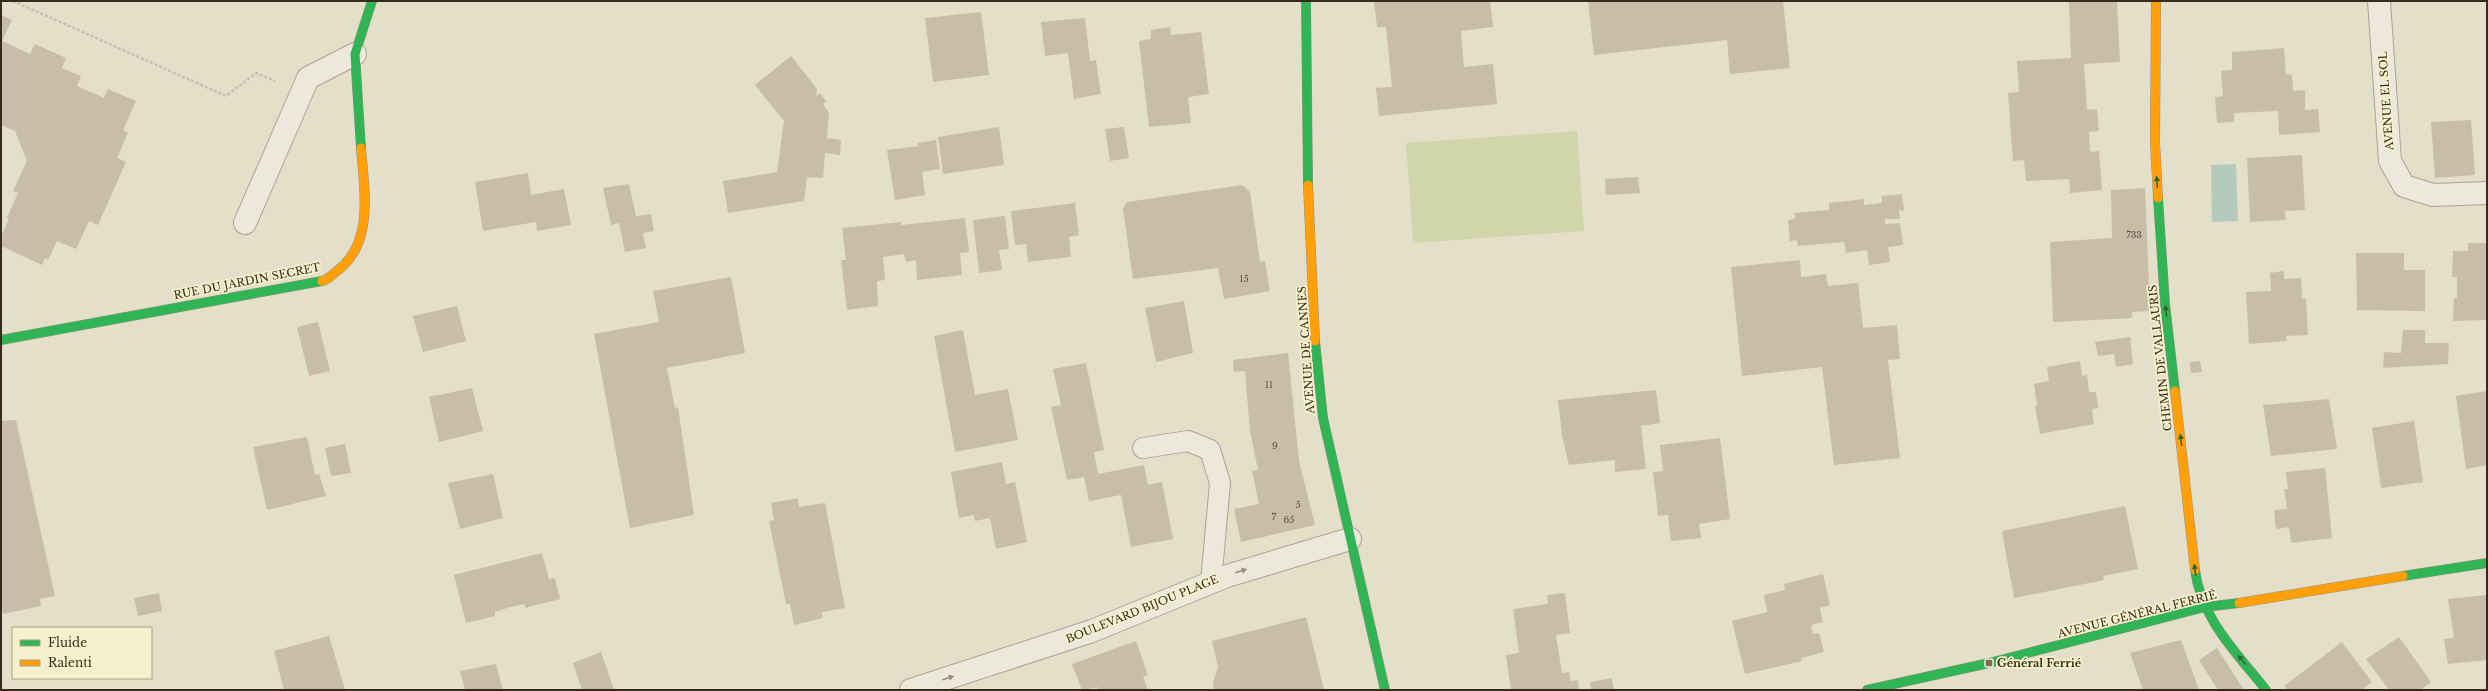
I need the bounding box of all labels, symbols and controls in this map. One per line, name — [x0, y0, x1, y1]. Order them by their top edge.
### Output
street label: AVENUE EL SOL — [2376, 51, 2397, 152]
one-way arrow — [2154, 176, 2161, 188]
house number: 733 — [2126, 229, 2142, 240]
street label: RUE DU JARDIN SECRET — [172, 260, 322, 302]
house number: 15 — [1239, 273, 1249, 284]
street label: CHEMIN DE VALLAURIS — [2145, 284, 2175, 432]
street label: AVENUE DE CANNES — [1295, 286, 1318, 415]
one-way arrow — [2163, 305, 2169, 317]
house number: 11 — [1265, 379, 1273, 390]
one-way arrow — [2177, 434, 2184, 447]
house number: 9 — [1272, 440, 1278, 451]
house number: 5 — [1295, 499, 1301, 510]
house number: 7 — [1272, 511, 1277, 522]
house number: 65 — [1284, 514, 1294, 525]
one-way arrow — [2192, 564, 2199, 576]
one-way arrow — [1236, 568, 1248, 574]
street label: BOULEVARD BIJOU PLAGE — [1064, 572, 1220, 646]
street label: AVENUE GÉNÉRAL FERRIÉ — [2055, 587, 2218, 641]
legend — [12, 627, 152, 679]
text: Fluide — [48, 635, 87, 650]
one-way arrow — [2237, 654, 2246, 665]
text: Ralenti — [48, 655, 92, 670]
place label: Général Ferrié — [1997, 656, 2082, 670]
marker: Général Ferrié — [1984, 658, 1994, 668]
one-way arrow — [943, 675, 955, 681]

